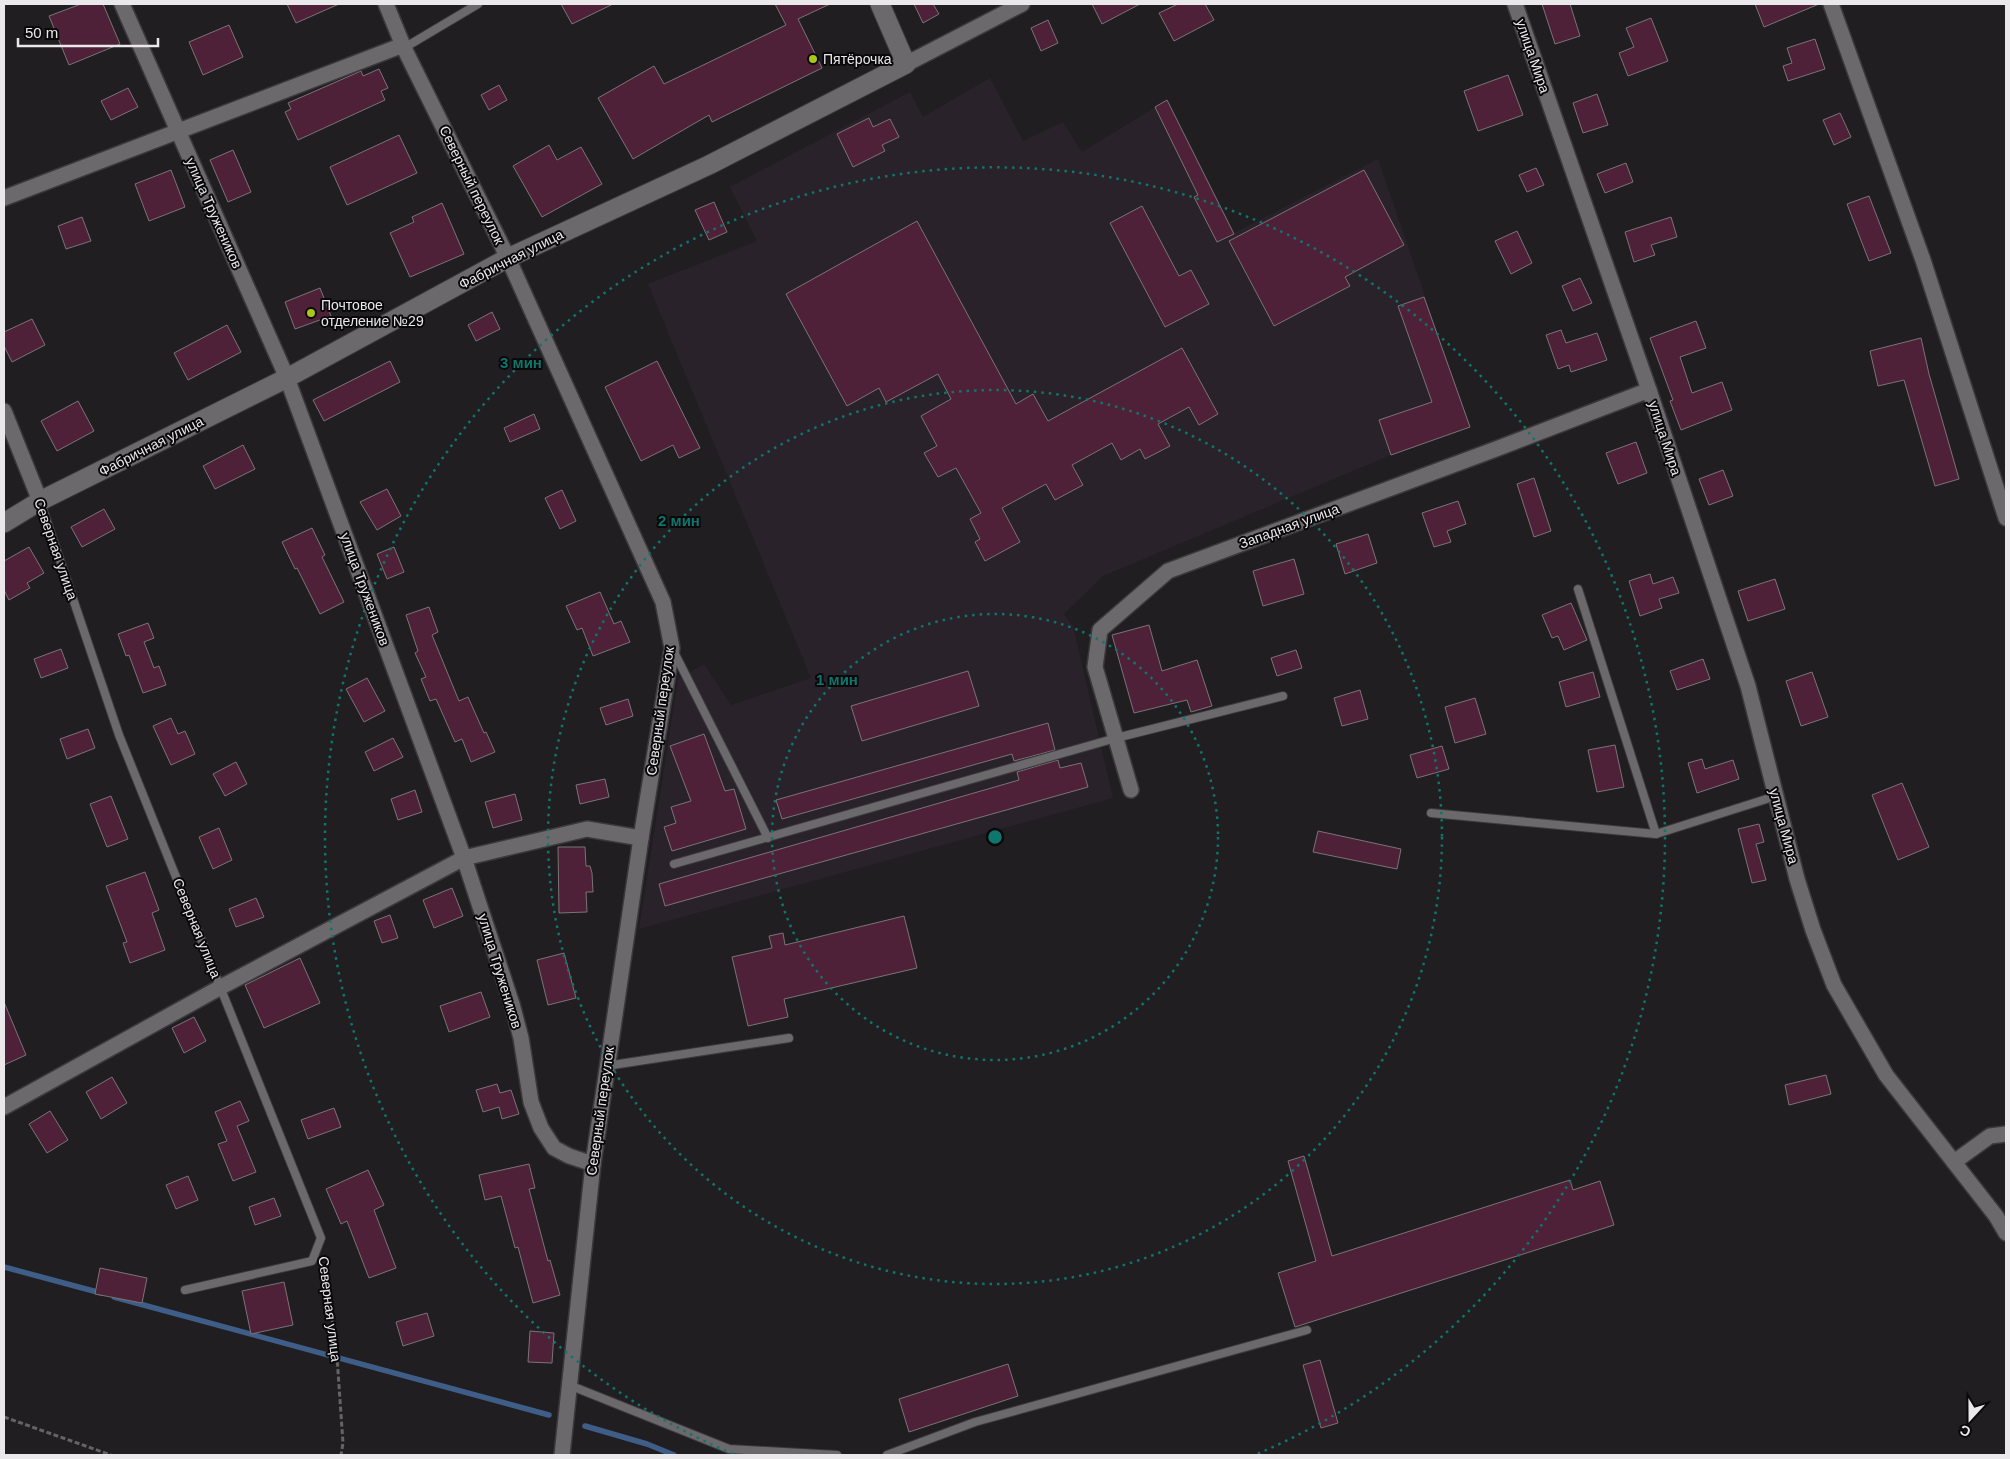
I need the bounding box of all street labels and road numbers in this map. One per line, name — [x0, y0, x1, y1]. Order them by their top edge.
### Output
street label: улица Мира — [1513, 17, 1553, 95]
street label: Северный переулок — [436, 123, 508, 248]
street label: улица Тружеников — [182, 155, 246, 271]
street label: Фабричная улица — [456, 226, 566, 292]
street label: улица Мира — [1645, 399, 1685, 477]
street label: Фабричная улица — [96, 413, 206, 479]
street label: Северная улица — [31, 496, 81, 602]
street label: Западная улица — [1237, 500, 1341, 552]
street label: улица Тружеников — [337, 530, 393, 648]
street label: Северный переулок — [643, 645, 677, 776]
street label: улица Мира — [1766, 787, 1802, 866]
street label: Северная улица — [170, 876, 224, 980]
street label: улица Тружеников — [475, 912, 525, 1030]
street label: Северный переулок — [583, 1045, 617, 1176]
street label: Северная улица — [316, 1255, 344, 1363]

